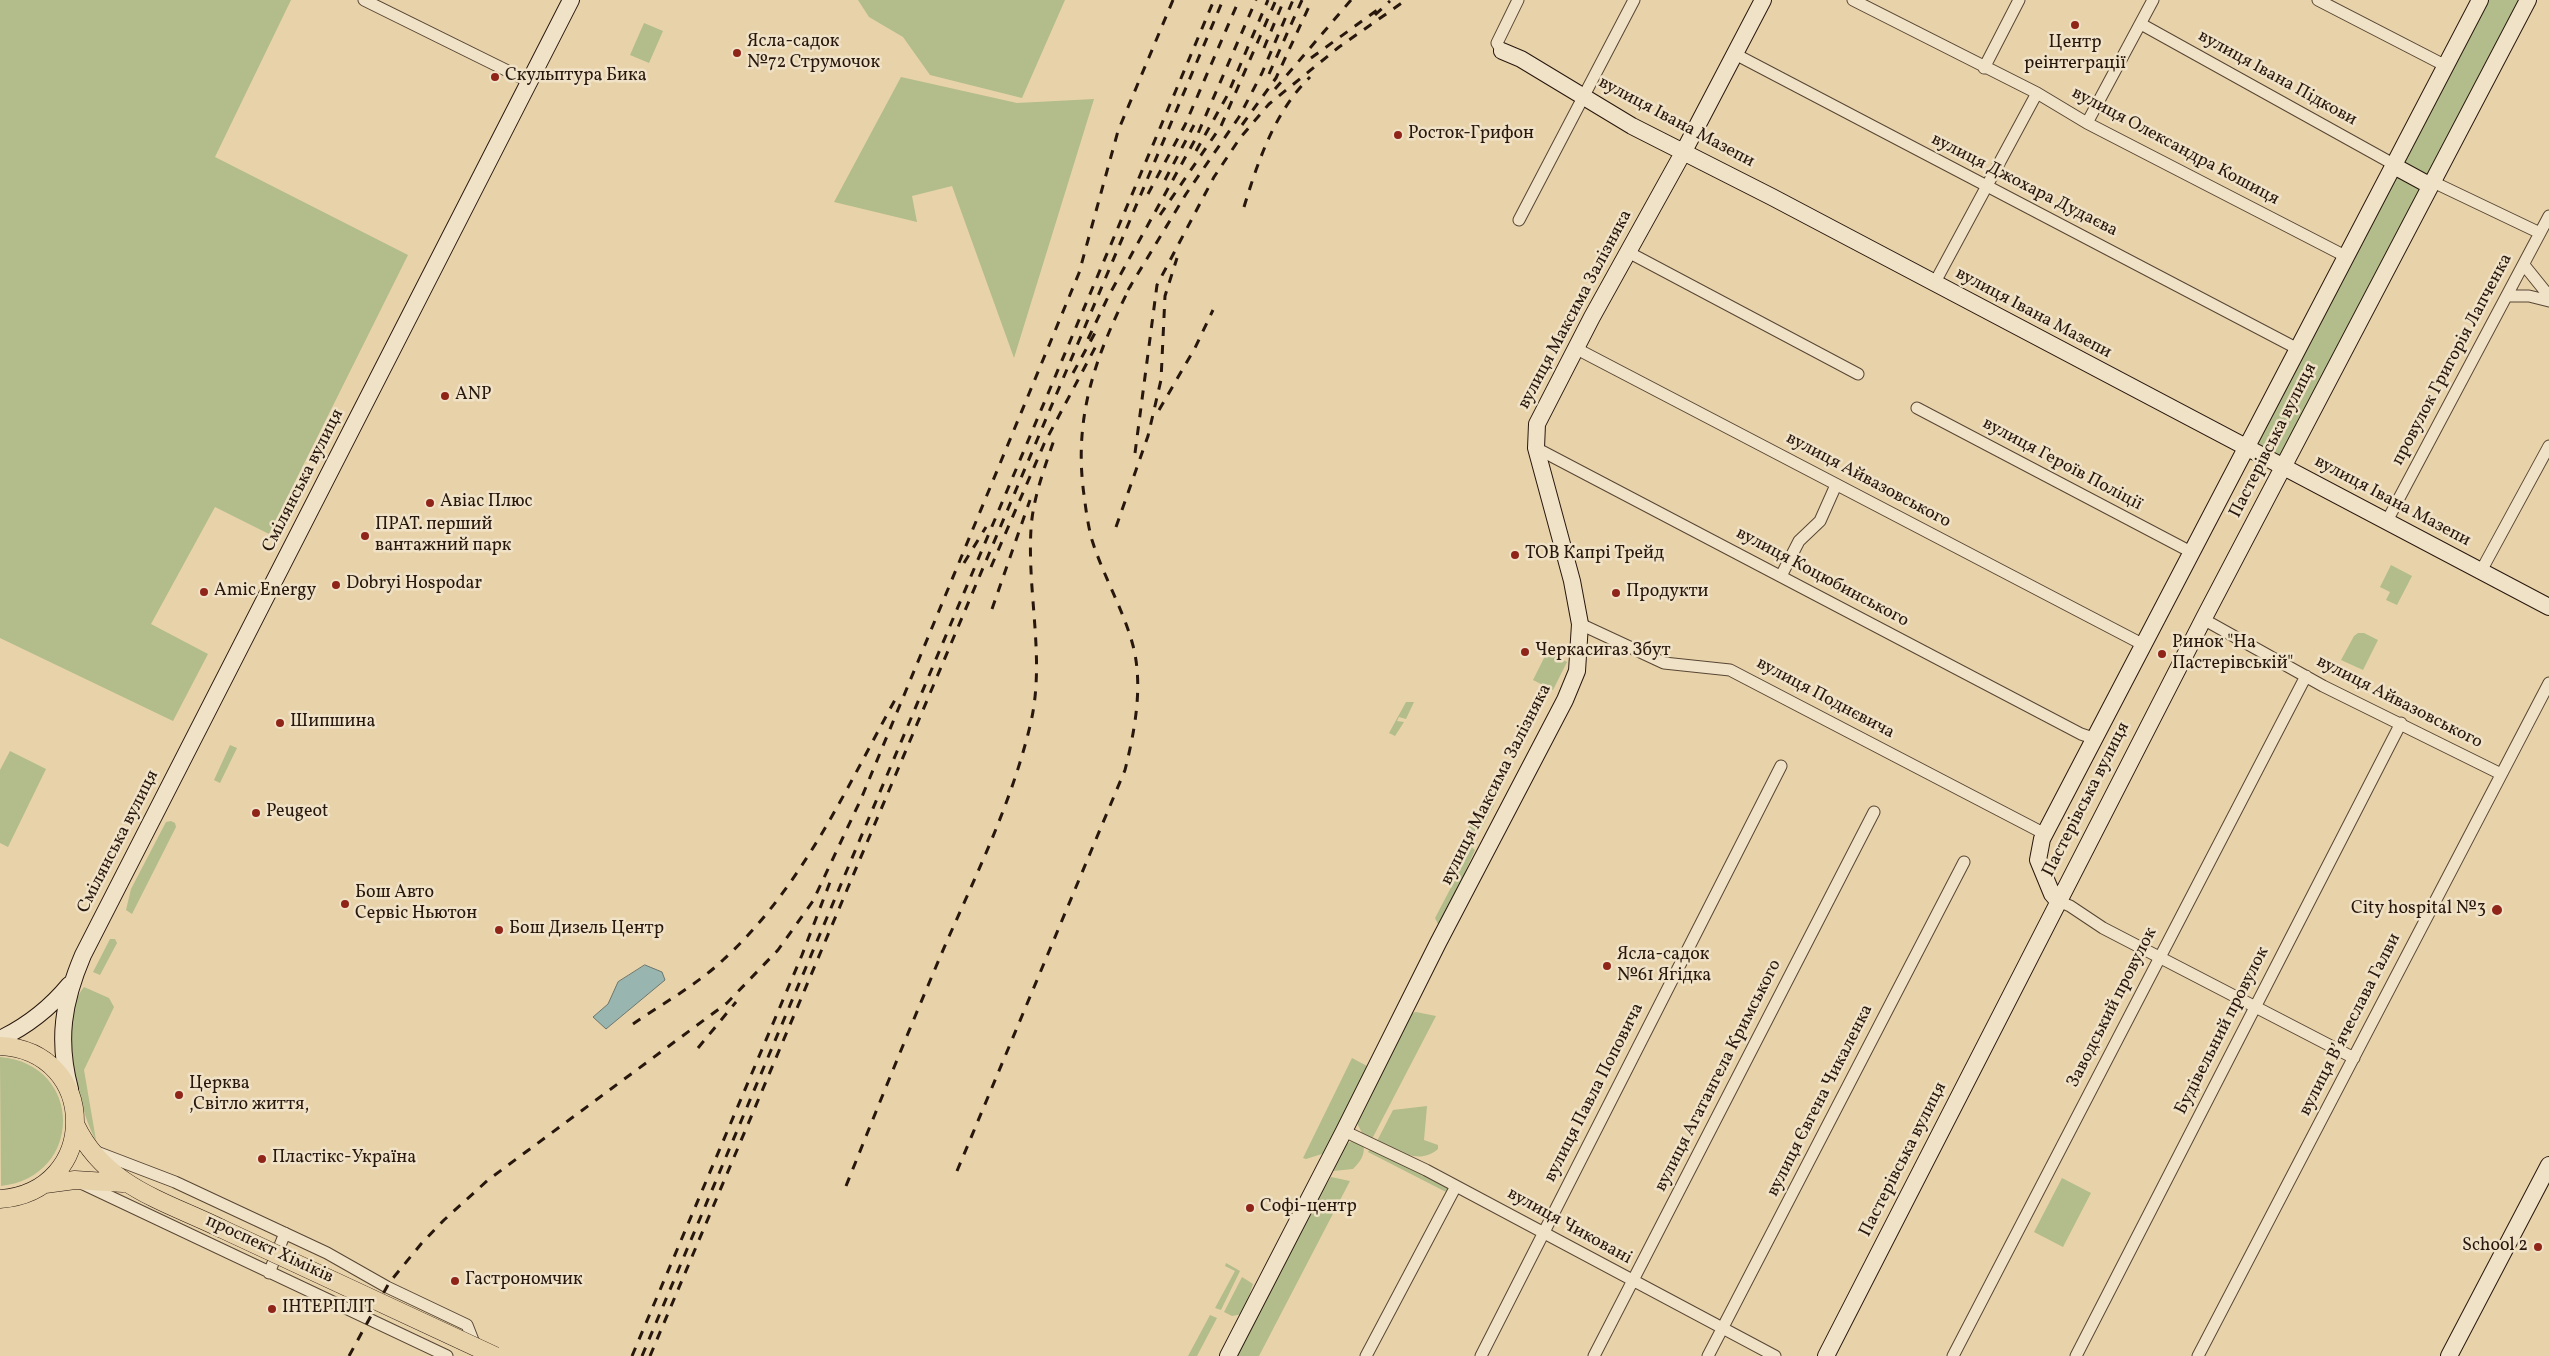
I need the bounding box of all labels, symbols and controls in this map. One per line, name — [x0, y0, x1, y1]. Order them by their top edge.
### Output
marker: Центр реінтеграції — [2069, 19, 2081, 31]
street label: вулиця Івана Підкови — [2194, 26, 2360, 132]
place label: Ясла-садок №72 Струмочок — [747, 32, 880, 74]
place label: Центр реінтеграції — [2024, 33, 2126, 76]
marker: Ясла-садок №72 Струмочок — [731, 47, 743, 59]
place label: Cкульптура Бика — [505, 66, 647, 88]
marker: Cкульптура Бика — [489, 71, 501, 83]
street label: вулиця Івана Мазепи — [1594, 73, 1758, 173]
street label: вулиця Олександра Кошиця — [2068, 83, 2282, 211]
place label: Росток-Грифон — [1408, 124, 1534, 146]
marker: Росток-Грифон — [1392, 129, 1404, 141]
street label: вулиця Джохара Дудаєва — [1927, 129, 2121, 243]
street label: вулиця Максима Залізняка — [1514, 207, 1638, 413]
street label: провулок Григорія Лапченка — [2388, 251, 2518, 469]
street label: вулиця Івана Мазепи — [1951, 264, 2115, 364]
street label: Пастерівська вулиця — [2226, 360, 2322, 522]
place label: ANP — [455, 385, 491, 407]
marker: ANP — [439, 390, 451, 402]
street label: Смілянська вулиця — [259, 406, 349, 556]
street label: вулиця Героїв Поліції — [1978, 414, 2146, 516]
street label: вулиця Айвазовського — [1782, 428, 1954, 534]
street label: вулиця Івана Мазепи — [2310, 452, 2474, 552]
place label: Авіас Плюс — [440, 492, 533, 514]
marker: Авіас Плюс — [424, 497, 436, 509]
place label: ПРАТ. перший вантажний парк — [375, 515, 511, 558]
street label: вулиця Коцюбинського — [1732, 523, 1912, 633]
marker: ПРАТ. перший вантажний парк — [359, 530, 371, 542]
place label: ТОВ Капрі Трейд — [1525, 544, 1664, 566]
marker: ТОВ Капрі Трейд — [1509, 549, 1521, 561]
place label: Dobryi Hospodar — [346, 574, 482, 596]
marker: Dobryi Hospodar — [330, 579, 342, 591]
place label: Amic Energy — [214, 581, 316, 603]
place label: Продукти — [1626, 582, 1709, 604]
marker: Amic Energy — [198, 586, 210, 598]
marker: Продукти — [1610, 587, 1622, 599]
place label: Ринок "На Пастерівській" — [2172, 633, 2293, 676]
place label: Черкасигаз Збут — [1535, 641, 1671, 663]
marker: Черкасигаз Збут — [1519, 646, 1531, 658]
marker: Ринок "На Пастерівській" — [2156, 648, 2168, 660]
street label: вулиця Айвазовського — [2312, 652, 2486, 754]
street label: вулиця Поднєвича — [1752, 653, 1898, 745]
street label: вулиця Максима Залізняка — [1437, 681, 1557, 889]
place label: Шипшина — [290, 712, 375, 734]
marker: Шипшина — [274, 717, 286, 729]
street label: Пастерівська вулиця — [2039, 719, 2135, 881]
street label: Смілянська вулиця — [74, 767, 164, 917]
place label: Peugeot — [266, 802, 328, 824]
marker: Peugeot — [250, 807, 262, 819]
place label: Бош Авто Сервіс Ньютон — [355, 883, 477, 926]
marker: Бош Авто Сервіс Ньютон — [339, 898, 351, 910]
place label: City hospital №3 — [2351, 899, 2486, 921]
marker: City hospital №3 — [2490, 903, 2504, 917]
place label: Бош Дизель Центр — [509, 919, 664, 941]
marker: Бош Дизель Центр — [493, 924, 505, 936]
street label: Заводський провулок — [2063, 924, 2163, 1092]
street label: вулиця Вʼячеслава Галви — [2296, 930, 2406, 1120]
street label: Будівельний провулок — [2171, 943, 2275, 1119]
place label: Ясла-садок №61 Ягідка — [1617, 945, 1711, 988]
street label: вулиця Агатангела Кримського — [1651, 956, 1787, 1196]
marker: Ясла-садок №61 Ягідка — [1601, 960, 1613, 972]
street label: вулиця Павла Поповича — [1540, 1000, 1650, 1186]
street label: вулиця Євгена Чикаленка — [1763, 1001, 1879, 1201]
place label: Церква ,Світло життя, — [189, 1074, 309, 1116]
street label: Пастерівська вулиця — [1856, 1079, 1952, 1241]
marker: Церква ,Світло життя, — [173, 1089, 185, 1101]
place label: Пластікс-Україна — [272, 1148, 416, 1170]
marker: Пластікс-Україна — [256, 1153, 268, 1165]
street label: вулиця Чиковані — [1503, 1184, 1635, 1270]
place label: Софі-центр — [1260, 1197, 1357, 1219]
marker: Софі-центр — [1244, 1202, 1256, 1214]
street label: проспект Хіміків — [201, 1211, 337, 1289]
place label: School 2 — [2462, 1236, 2528, 1258]
marker: School 2 — [2532, 1241, 2544, 1253]
place label: Гастрономчик — [465, 1270, 583, 1292]
marker: Гастрономчик — [449, 1275, 461, 1287]
place label: ІНТЕРПЛІТ — [282, 1298, 375, 1320]
marker: ІНТЕРПЛІТ — [266, 1303, 278, 1315]

